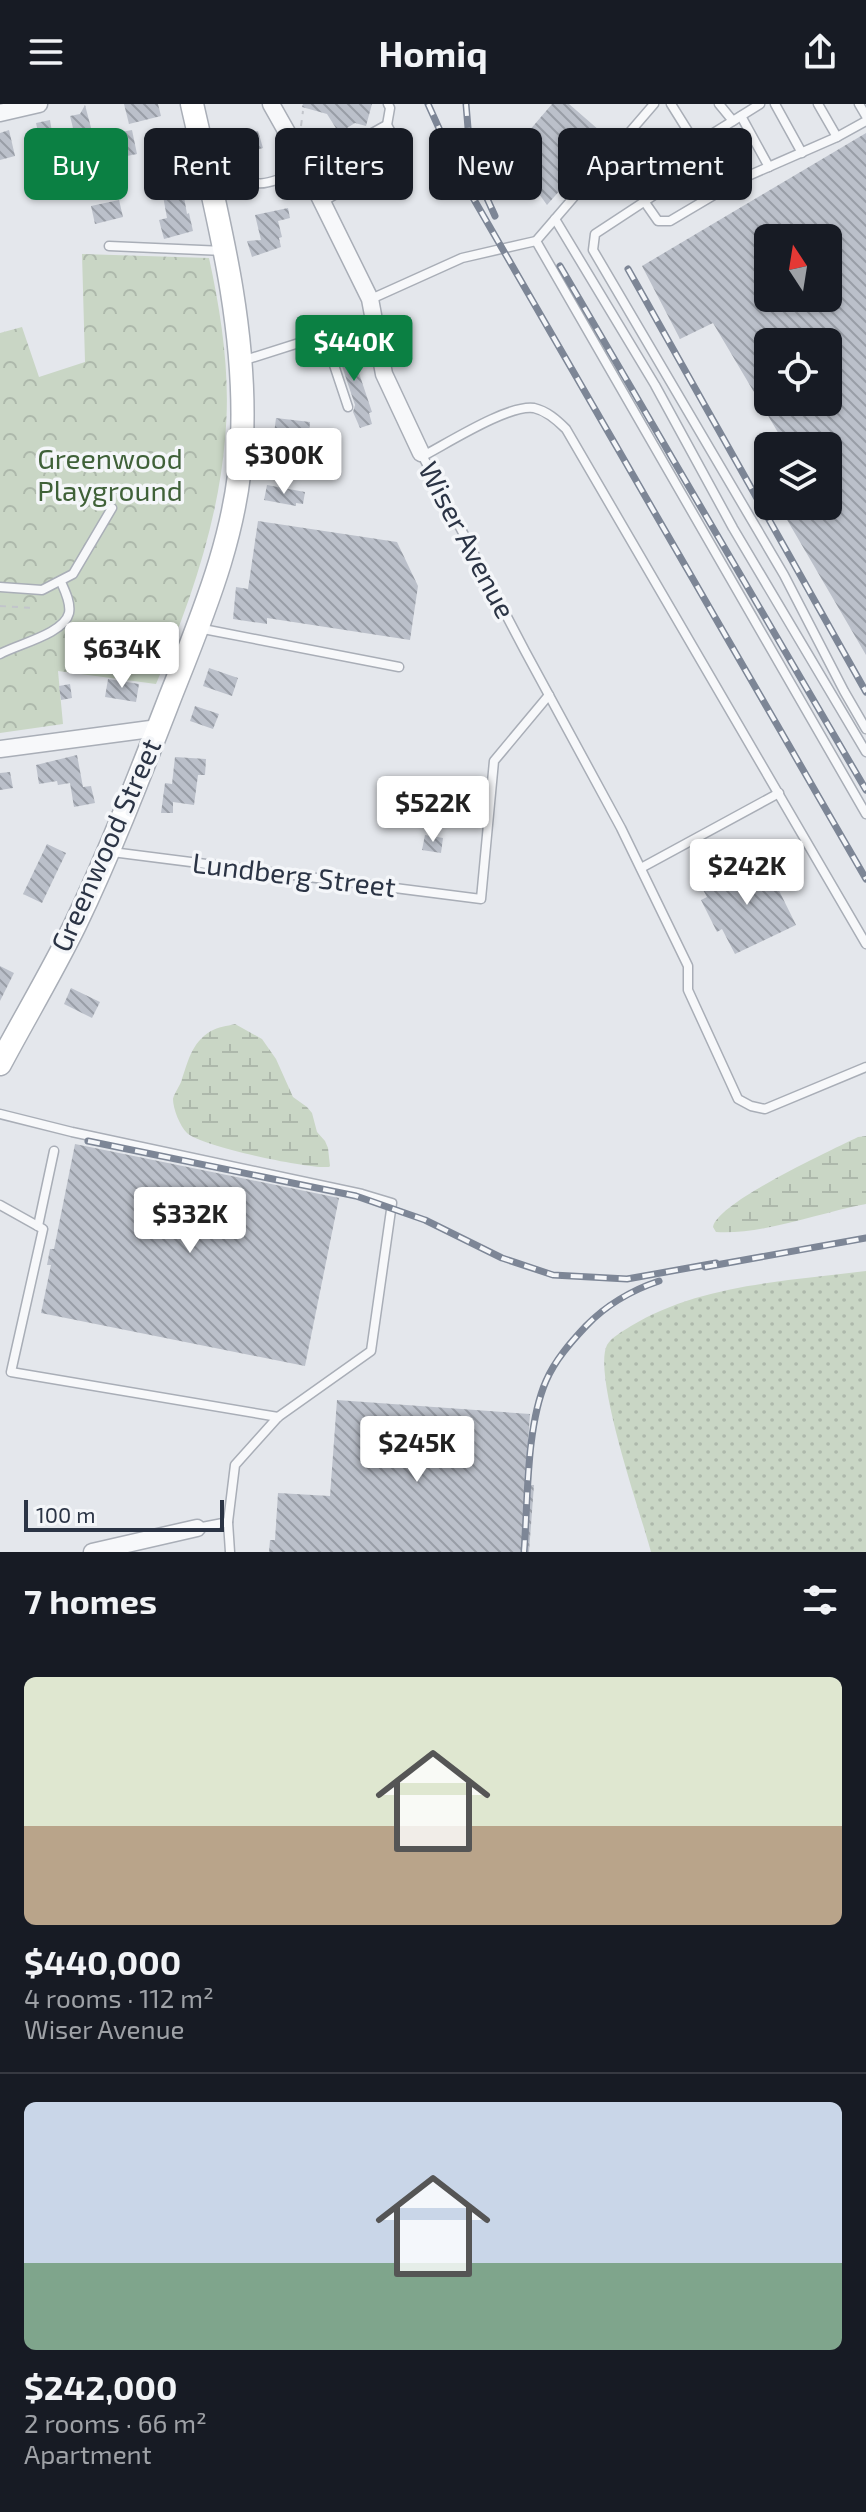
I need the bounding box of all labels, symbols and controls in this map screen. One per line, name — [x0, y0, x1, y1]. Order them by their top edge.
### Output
icon: menu — [24, 30, 68, 74]
icon: share — [798, 30, 842, 74]
text: Homiq — [378, 31, 488, 74]
chip: Buy — [24, 128, 128, 200]
chip: Rent — [144, 128, 259, 200]
chip: Filters — [275, 128, 413, 200]
chip: New — [429, 128, 542, 200]
chip: Apartment — [558, 128, 752, 200]
north arrow — [754, 224, 842, 312]
map controls — [754, 224, 842, 520]
pin: $440K — [298, 315, 410, 383]
text: $440K — [313, 325, 395, 356]
button: locate — [754, 328, 842, 416]
pin: $300K — [228, 428, 340, 496]
button: layers — [754, 432, 842, 520]
text: $300K — [244, 438, 324, 469]
park label: Greenwood Playground — [37, 441, 183, 507]
street label: Wiser Avenue — [412, 455, 523, 624]
pin: $634K — [66, 622, 178, 690]
text: $634K — [83, 632, 161, 663]
street label: Greenwood Street — [43, 733, 167, 956]
pin: $522K — [377, 776, 489, 844]
text: $522K — [395, 786, 471, 817]
pin: $242K — [691, 839, 803, 907]
street label: Lundberg Street — [191, 845, 398, 903]
text: $242K — [708, 849, 786, 880]
pin: $332K — [134, 1187, 246, 1255]
text: $332K — [152, 1197, 228, 1228]
pin: $245K — [361, 1416, 473, 1484]
text: $245K — [378, 1426, 456, 1457]
scale bar — [24, 1496, 224, 1532]
text: 100 m — [36, 1501, 95, 1527]
icon: filters — [798, 1578, 842, 1622]
text: 7 homes — [24, 1580, 157, 1621]
icon: home — [361, 1729, 505, 1873]
text: $440,000 — [24, 1941, 181, 1982]
text: 4 rooms · 112 m² — [24, 1982, 214, 2013]
text: Wiser Avenue — [24, 2013, 184, 2044]
icon: home — [361, 2154, 505, 2298]
text: $242,000 — [24, 2366, 177, 2407]
text: 2 rooms · 66 m² — [24, 2407, 207, 2438]
text: Apartment — [24, 2438, 152, 2469]

